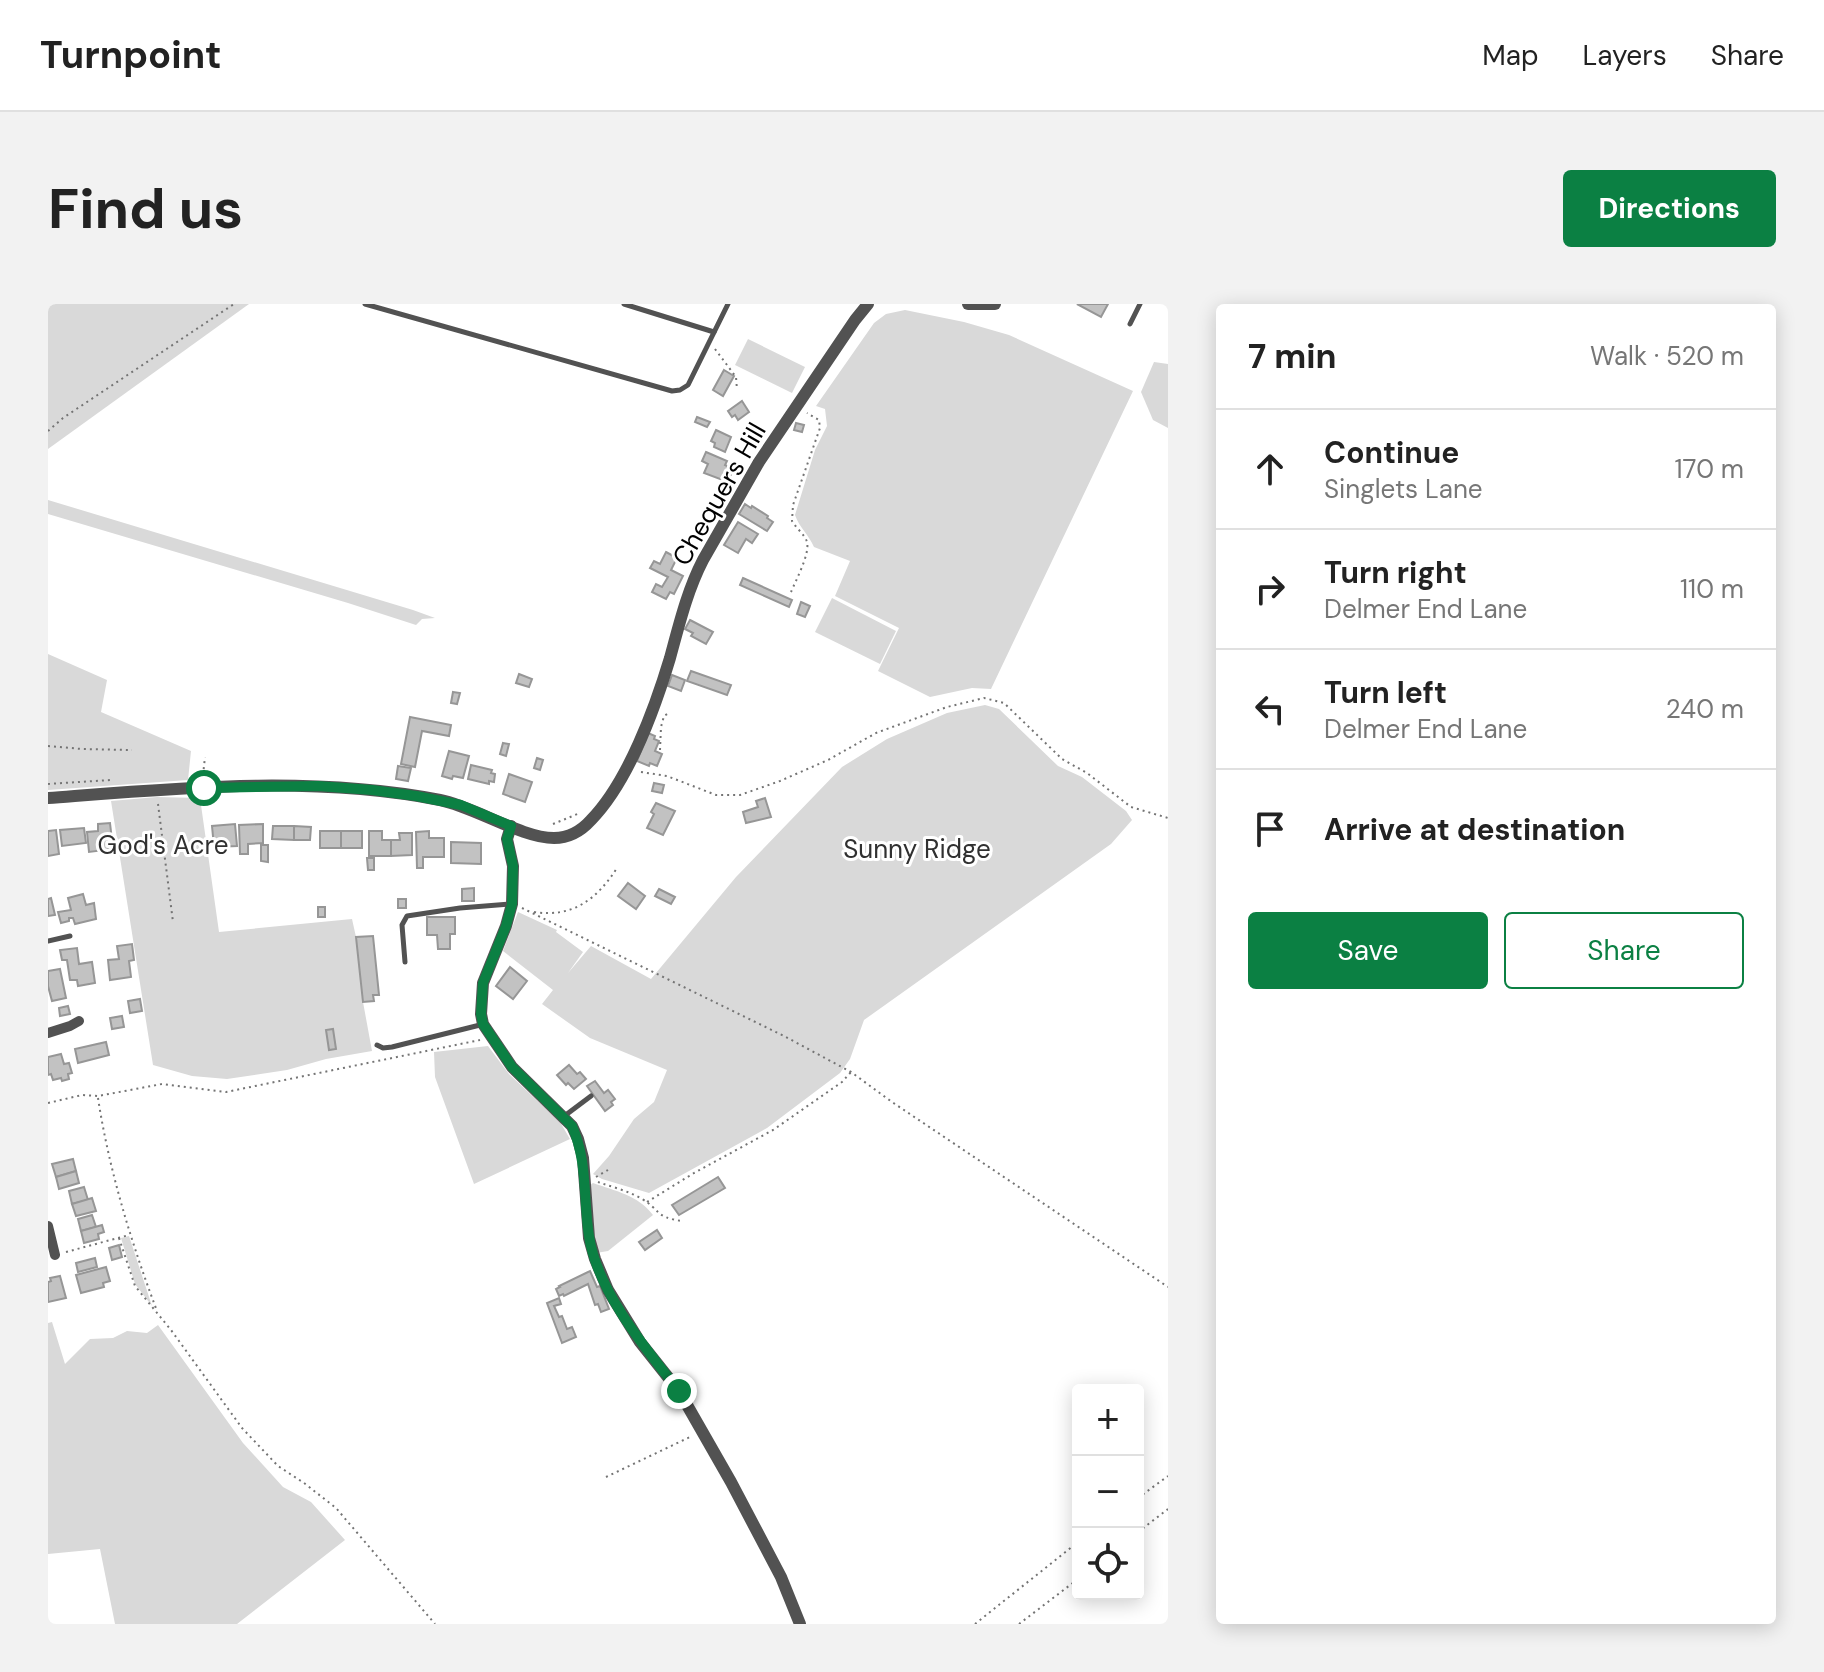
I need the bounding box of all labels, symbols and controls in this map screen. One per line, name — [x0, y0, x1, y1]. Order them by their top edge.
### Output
text: Turnpoint — [40, 30, 222, 80]
text: Map — [1482, 37, 1539, 74]
text: Layers — [1583, 37, 1667, 74]
text: Share — [1711, 37, 1784, 74]
button: Directions — [1563, 170, 1776, 247]
text: Find us — [48, 172, 243, 245]
text: 7 min — [1248, 334, 1337, 379]
text: Walk · 520 m — [1590, 339, 1744, 373]
street label: Chequers Hill — [664, 416, 774, 572]
text: Continue — [1324, 433, 1459, 472]
icon: ahead — [1248, 447, 1292, 491]
text: 170 m — [1675, 452, 1744, 486]
text: Singlets Lane — [1324, 472, 1483, 506]
text: Turn right — [1324, 553, 1467, 592]
icon: right — [1248, 567, 1292, 611]
text: 110 m — [1680, 572, 1744, 606]
text: Delmer End Lane — [1324, 592, 1527, 626]
text: Turn left — [1324, 673, 1447, 712]
icon: left — [1248, 687, 1292, 731]
text: 240 m — [1666, 692, 1744, 726]
text: Delmer End Lane — [1324, 712, 1527, 746]
route start — [186, 770, 222, 806]
icon: arrive — [1248, 807, 1292, 851]
text: Arrive at destination — [1324, 810, 1625, 849]
park label: God's Acre — [98, 828, 228, 862]
park label: Sunny Ridge — [843, 832, 991, 866]
button: Save — [1248, 912, 1488, 989]
button: Share — [1504, 912, 1744, 989]
route end — [661, 1373, 697, 1409]
map controls — [1072, 1384, 1144, 1600]
button: + — [1072, 1384, 1144, 1456]
button: − — [1072, 1456, 1144, 1528]
button: locate — [1072, 1528, 1144, 1600]

